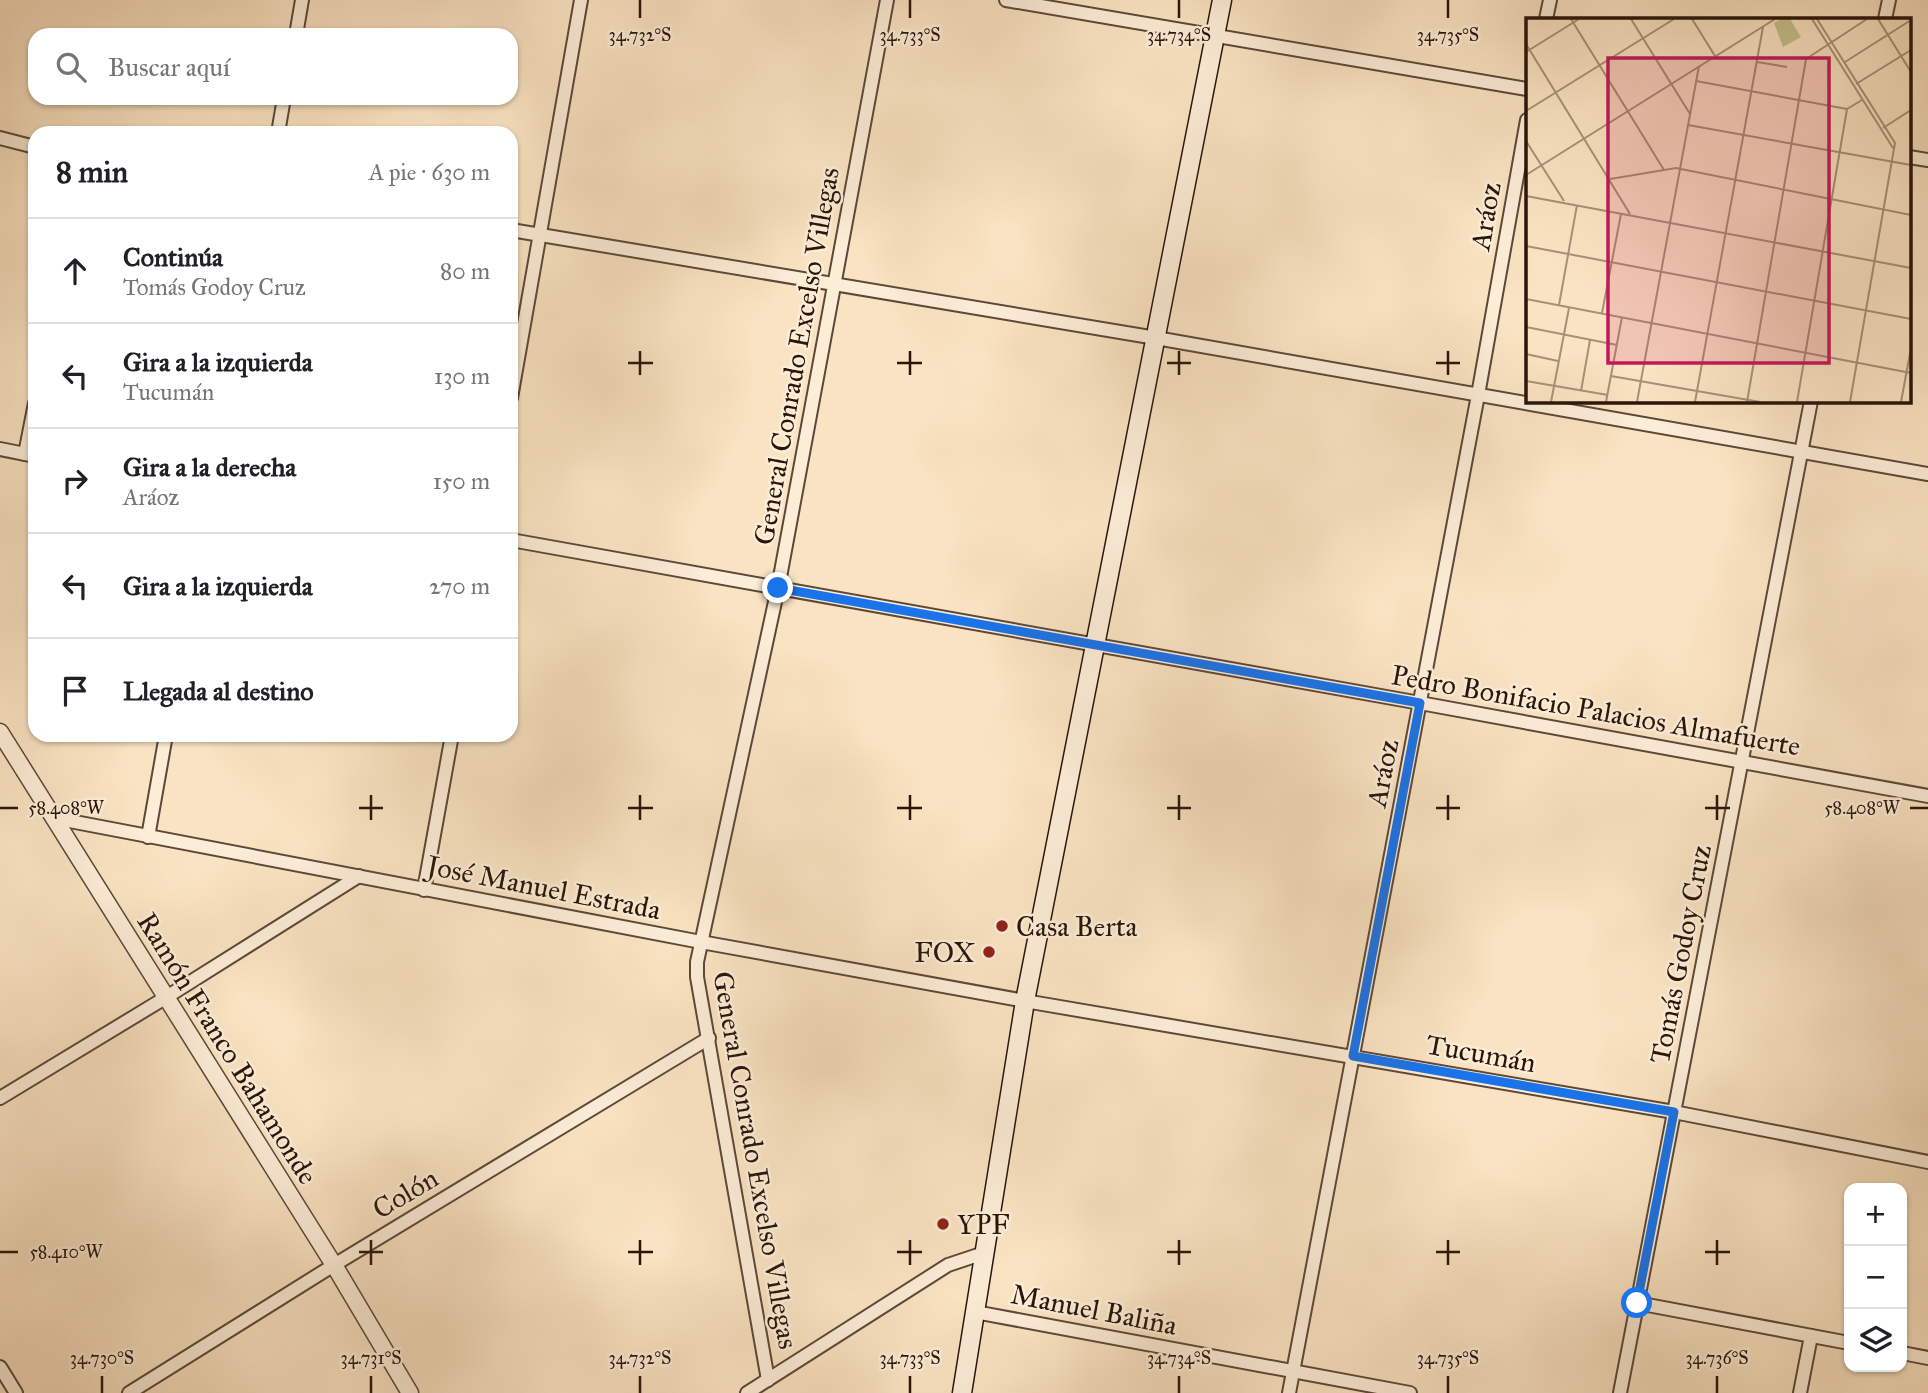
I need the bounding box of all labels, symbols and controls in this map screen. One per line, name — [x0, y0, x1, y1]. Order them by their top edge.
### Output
inset map — [1526, 18, 1910, 402]
text: 34.732°S — [609, 24, 671, 46]
text: 34.733°S — [879, 24, 941, 46]
text: 34.734°S — [1147, 24, 1211, 46]
text: 34.735°S — [1417, 24, 1479, 46]
search box — [28, 28, 518, 105]
icon: search — [52, 48, 90, 86]
text: Buscar aquí — [108, 51, 230, 83]
text: 8 min — [56, 154, 128, 190]
text: A pie · 630 m — [369, 158, 490, 186]
street label: General Conrado Excelso Villegas — [746, 164, 847, 548]
street label: Aráoz — [1462, 179, 1509, 254]
text: Continúa — [123, 241, 223, 273]
icon: ahead — [56, 252, 94, 290]
text: 80 m — [440, 257, 490, 285]
text: Tomás Godoy Cruz — [123, 273, 306, 301]
text: Gira a la izquierda — [123, 346, 313, 378]
icon: left — [56, 357, 94, 395]
text: 130 m — [434, 362, 490, 390]
text: Tucumán — [123, 378, 214, 406]
text: Gira a la derecha — [123, 451, 296, 483]
icon: right — [56, 462, 94, 500]
text: 150 m — [433, 467, 490, 495]
text: Aráoz — [123, 483, 179, 511]
icon: left — [56, 567, 94, 605]
text: Gira a la izquierda — [123, 570, 313, 602]
text: 270 m — [429, 572, 490, 600]
route end — [762, 572, 793, 603]
street label: Pedro Bonifacio Palacios Almafuerte — [1389, 657, 1803, 764]
icon: arrive — [56, 672, 94, 710]
text: Llegada al destino — [123, 675, 314, 707]
street label: Aráoz — [1359, 736, 1406, 811]
text: 58.408°W — [28, 797, 105, 819]
text: 58.408°W — [1824, 797, 1901, 819]
street label: Tomás Godoy Cruz — [1642, 842, 1719, 1067]
street label: José Manuel Estrada — [421, 847, 664, 927]
street label: Ramón Franco Bahamonde — [130, 906, 326, 1191]
place label: Casa Berta — [1016, 909, 1138, 944]
marker: Casa Berta — [994, 918, 1010, 934]
place label: FOX — [914, 935, 975, 970]
marker: FOX — [981, 944, 997, 960]
street label: General Conrado Excelso Villegas — [705, 968, 806, 1352]
street label: Tucumán — [1423, 1027, 1539, 1080]
street label: Colón — [366, 1160, 444, 1227]
map controls — [1844, 1183, 1907, 1372]
button: + — [1844, 1183, 1907, 1246]
place label: YPF — [957, 1207, 1010, 1242]
marker: YPF — [935, 1216, 951, 1232]
text: 58.410°W — [30, 1241, 103, 1263]
button: − — [1844, 1246, 1907, 1309]
street label: Manuel Baliña — [1008, 1276, 1180, 1343]
route start — [1621, 1287, 1652, 1318]
button: layers — [1844, 1309, 1907, 1372]
text: 34.730°S — [70, 1347, 134, 1369]
text: 34.731°S — [340, 1347, 402, 1369]
text: 34.732°S — [609, 1347, 671, 1369]
text: 34.733°S — [879, 1347, 941, 1369]
text: 34.734°S — [1147, 1347, 1211, 1369]
text: 34.735°S — [1417, 1347, 1479, 1369]
text: 34.736°S — [1685, 1347, 1749, 1369]

